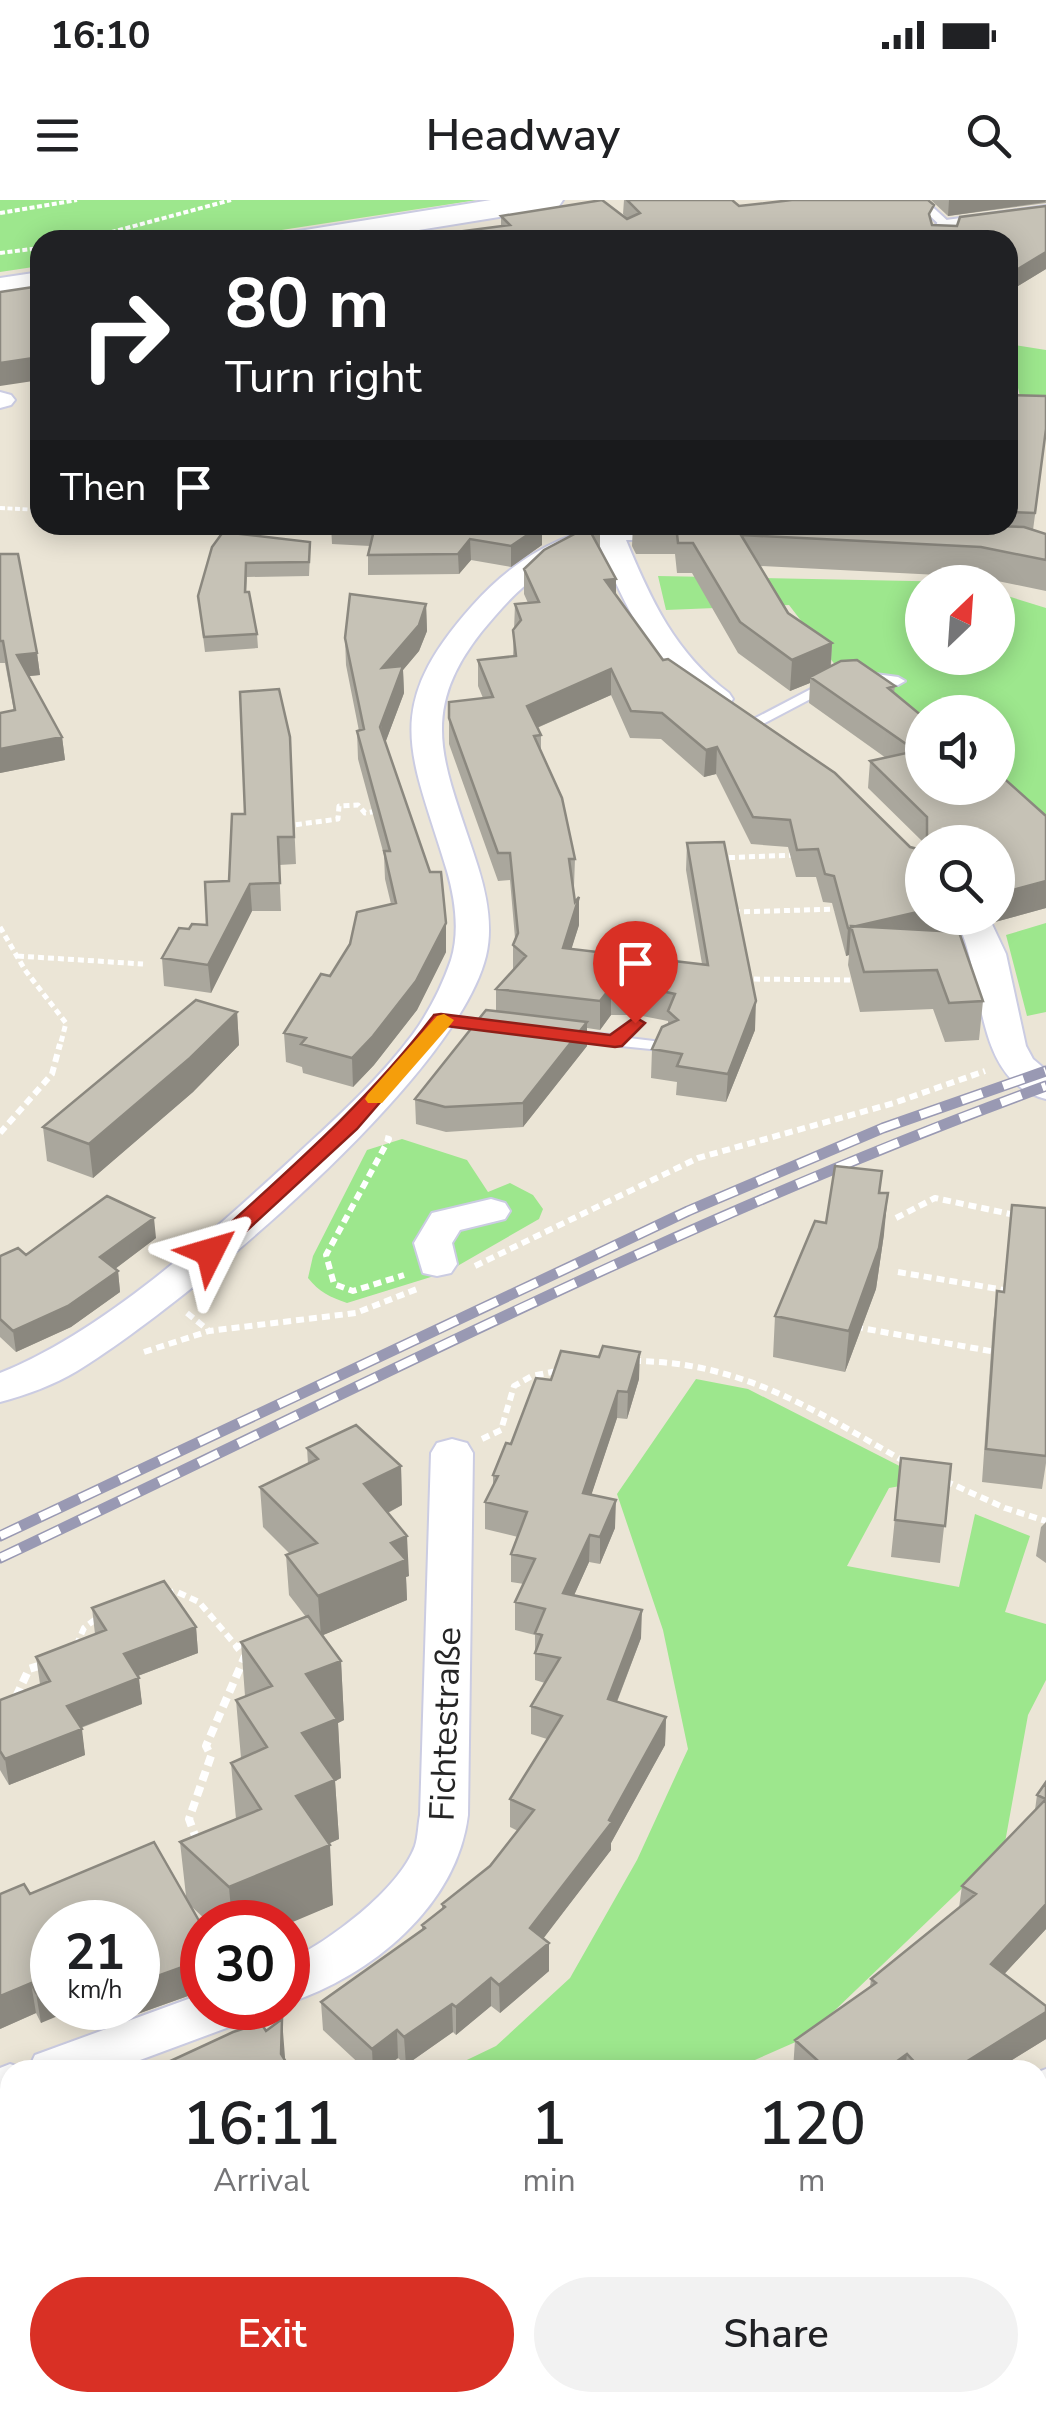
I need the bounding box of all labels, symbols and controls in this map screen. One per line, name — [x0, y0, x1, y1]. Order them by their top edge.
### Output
text: 16:10 — [50, 10, 151, 61]
text: Headway — [426, 105, 620, 166]
icon: menu — [30, 108, 85, 163]
icon: search — [961, 108, 1016, 163]
text: 80 m — [225, 256, 389, 352]
icon: right — [60, 270, 190, 400]
text: Turn right — [225, 347, 422, 408]
icon: arrive — [166, 460, 221, 515]
text: Then — [60, 462, 146, 513]
north arrow — [905, 565, 1015, 675]
map controls — [905, 565, 1015, 935]
button: sound — [905, 695, 1015, 805]
button: search — [905, 825, 1015, 935]
pin — [593, 921, 678, 1024]
icon: arrive — [608, 936, 663, 991]
position arrow — [158, 1200, 262, 1304]
street label: Fichtestraße — [419, 1626, 472, 1822]
speed limit sign: 30 — [180, 1900, 310, 2030]
text: 21 — [65, 1918, 125, 1987]
text: km/h — [67, 1973, 123, 2007]
text: 16:11 — [182, 2083, 340, 2165]
text: 1 — [531, 2083, 567, 2165]
text: 120 — [758, 2083, 866, 2165]
text: Arrival — [213, 2159, 309, 2202]
text: min — [523, 2159, 576, 2202]
text: m — [798, 2159, 826, 2202]
button: Exit — [30, 2277, 514, 2392]
button: Share — [534, 2277, 1018, 2392]

